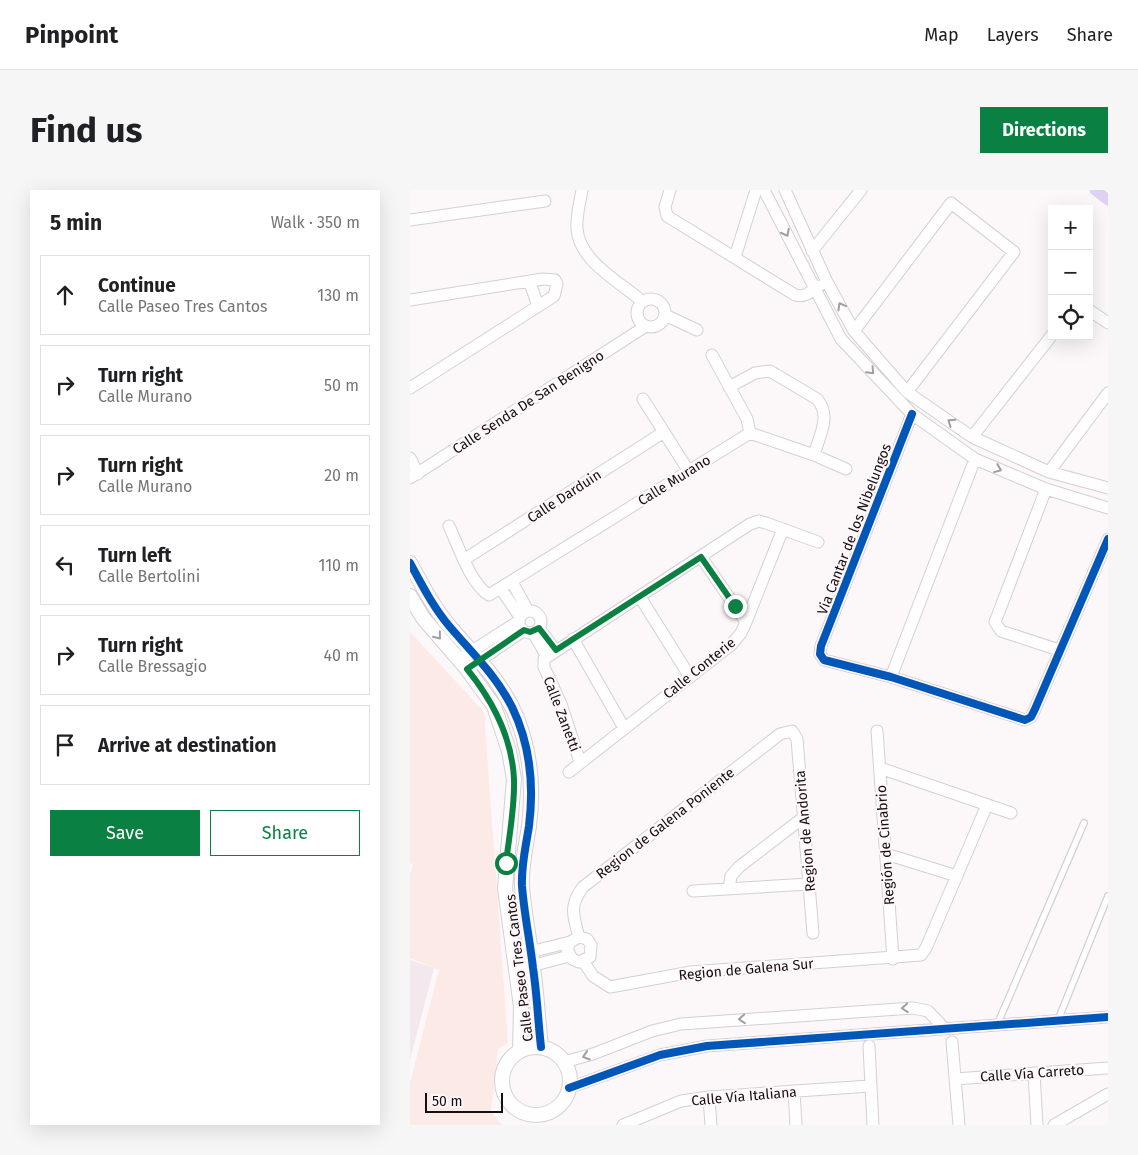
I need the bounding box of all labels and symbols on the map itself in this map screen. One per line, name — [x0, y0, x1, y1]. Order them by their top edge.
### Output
one-way arrow — [780, 228, 790, 237]
one-way arrow — [837, 302, 847, 311]
street label: Calle Senda De San Benigno — [449, 347, 607, 458]
one-way arrow — [865, 365, 874, 374]
one-way arrow — [947, 419, 957, 428]
street label: Via Cantar de los Nibelungos — [814, 441, 895, 617]
street label: Calle Murano — [635, 451, 714, 510]
one-way arrow — [993, 463, 1002, 473]
street label: Calle Darduin — [524, 466, 604, 527]
route end — [724, 595, 747, 618]
one-way arrow — [432, 630, 440, 639]
street label: Calle Conterie — [660, 634, 739, 703]
street label: Calle Zanetti — [539, 674, 584, 754]
street label: Region de Galena Poniente — [593, 764, 738, 883]
street label: Region de Andorita — [792, 770, 819, 892]
street label: Región de Cinabrio — [873, 784, 898, 906]
route start — [495, 852, 518, 875]
street label: Calle Paseo Tres Cantos — [502, 893, 537, 1043]
street label: Region de Galena Sur — [678, 955, 815, 984]
one-way arrow — [900, 1003, 908, 1014]
one-way arrow — [738, 1014, 746, 1025]
one-way arrow — [581, 1050, 590, 1061]
street label: Calle Vía Carreto — [979, 1061, 1085, 1086]
street label: Calle Vía Italiana — [691, 1083, 798, 1110]
scale bar — [425, 1090, 502, 1113]

